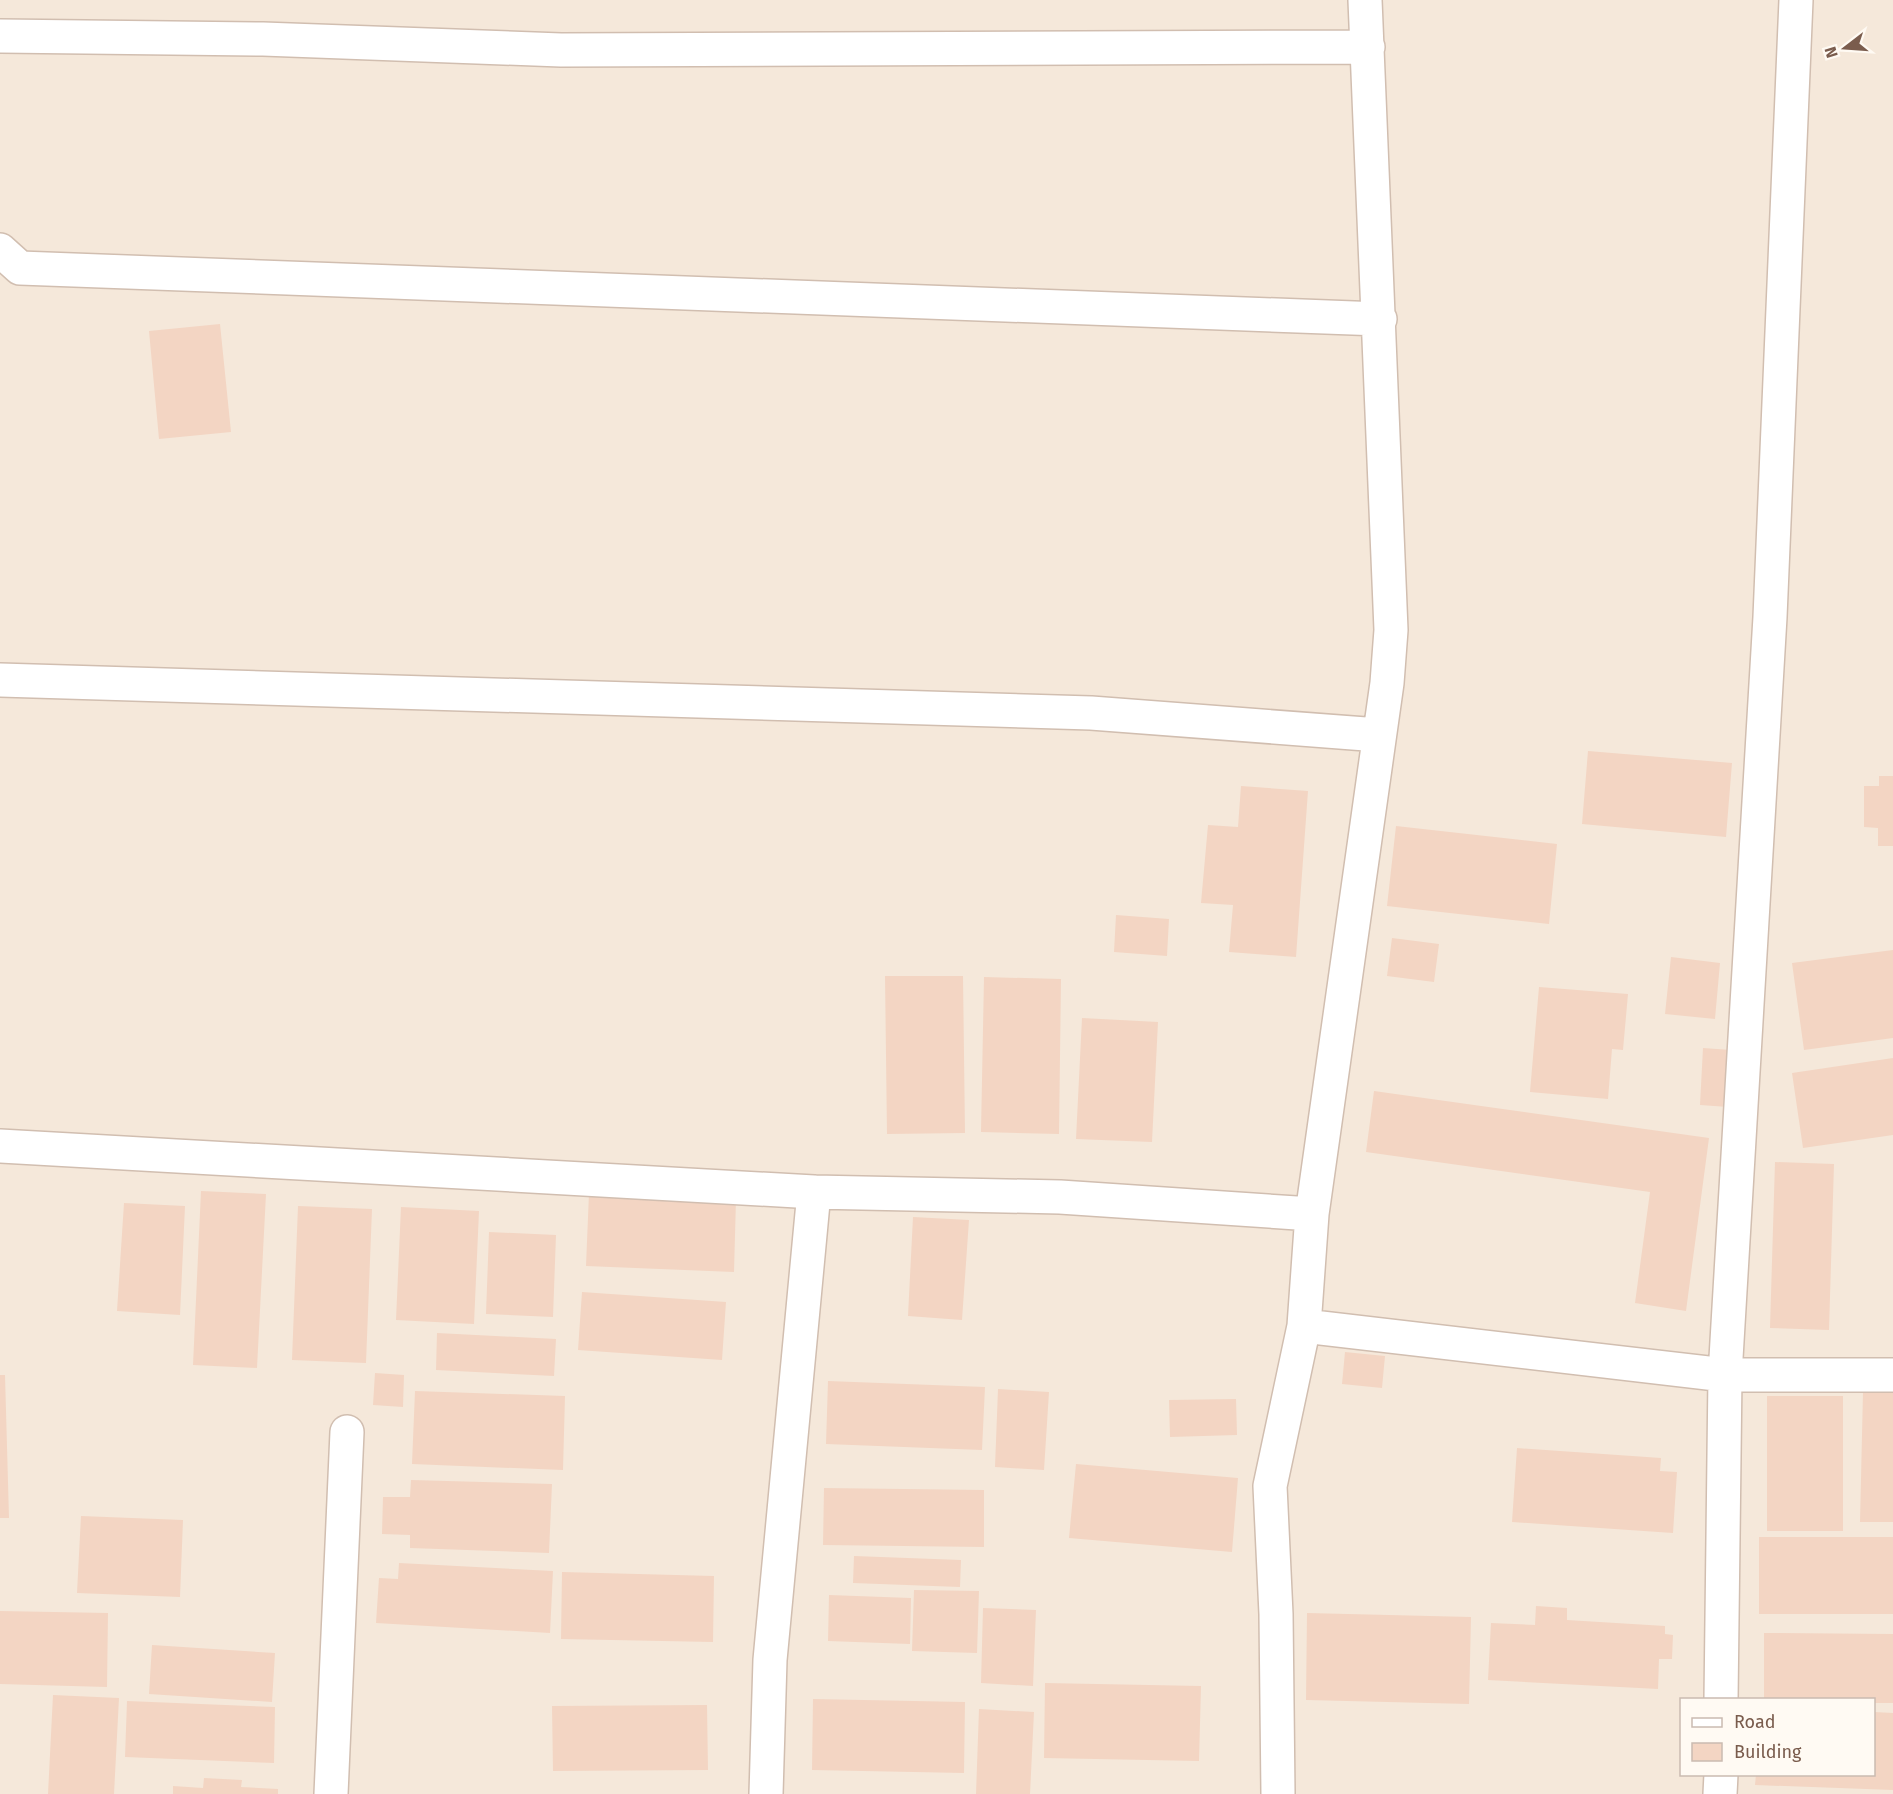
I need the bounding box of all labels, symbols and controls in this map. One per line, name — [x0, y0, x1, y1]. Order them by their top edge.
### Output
north arrow — [1815, 18, 1875, 78]
text: N — [1820, 44, 1842, 60]
legend — [1680, 1698, 1875, 1776]
text: Road — [1734, 1711, 1776, 1733]
text: Building — [1734, 1741, 1802, 1763]

